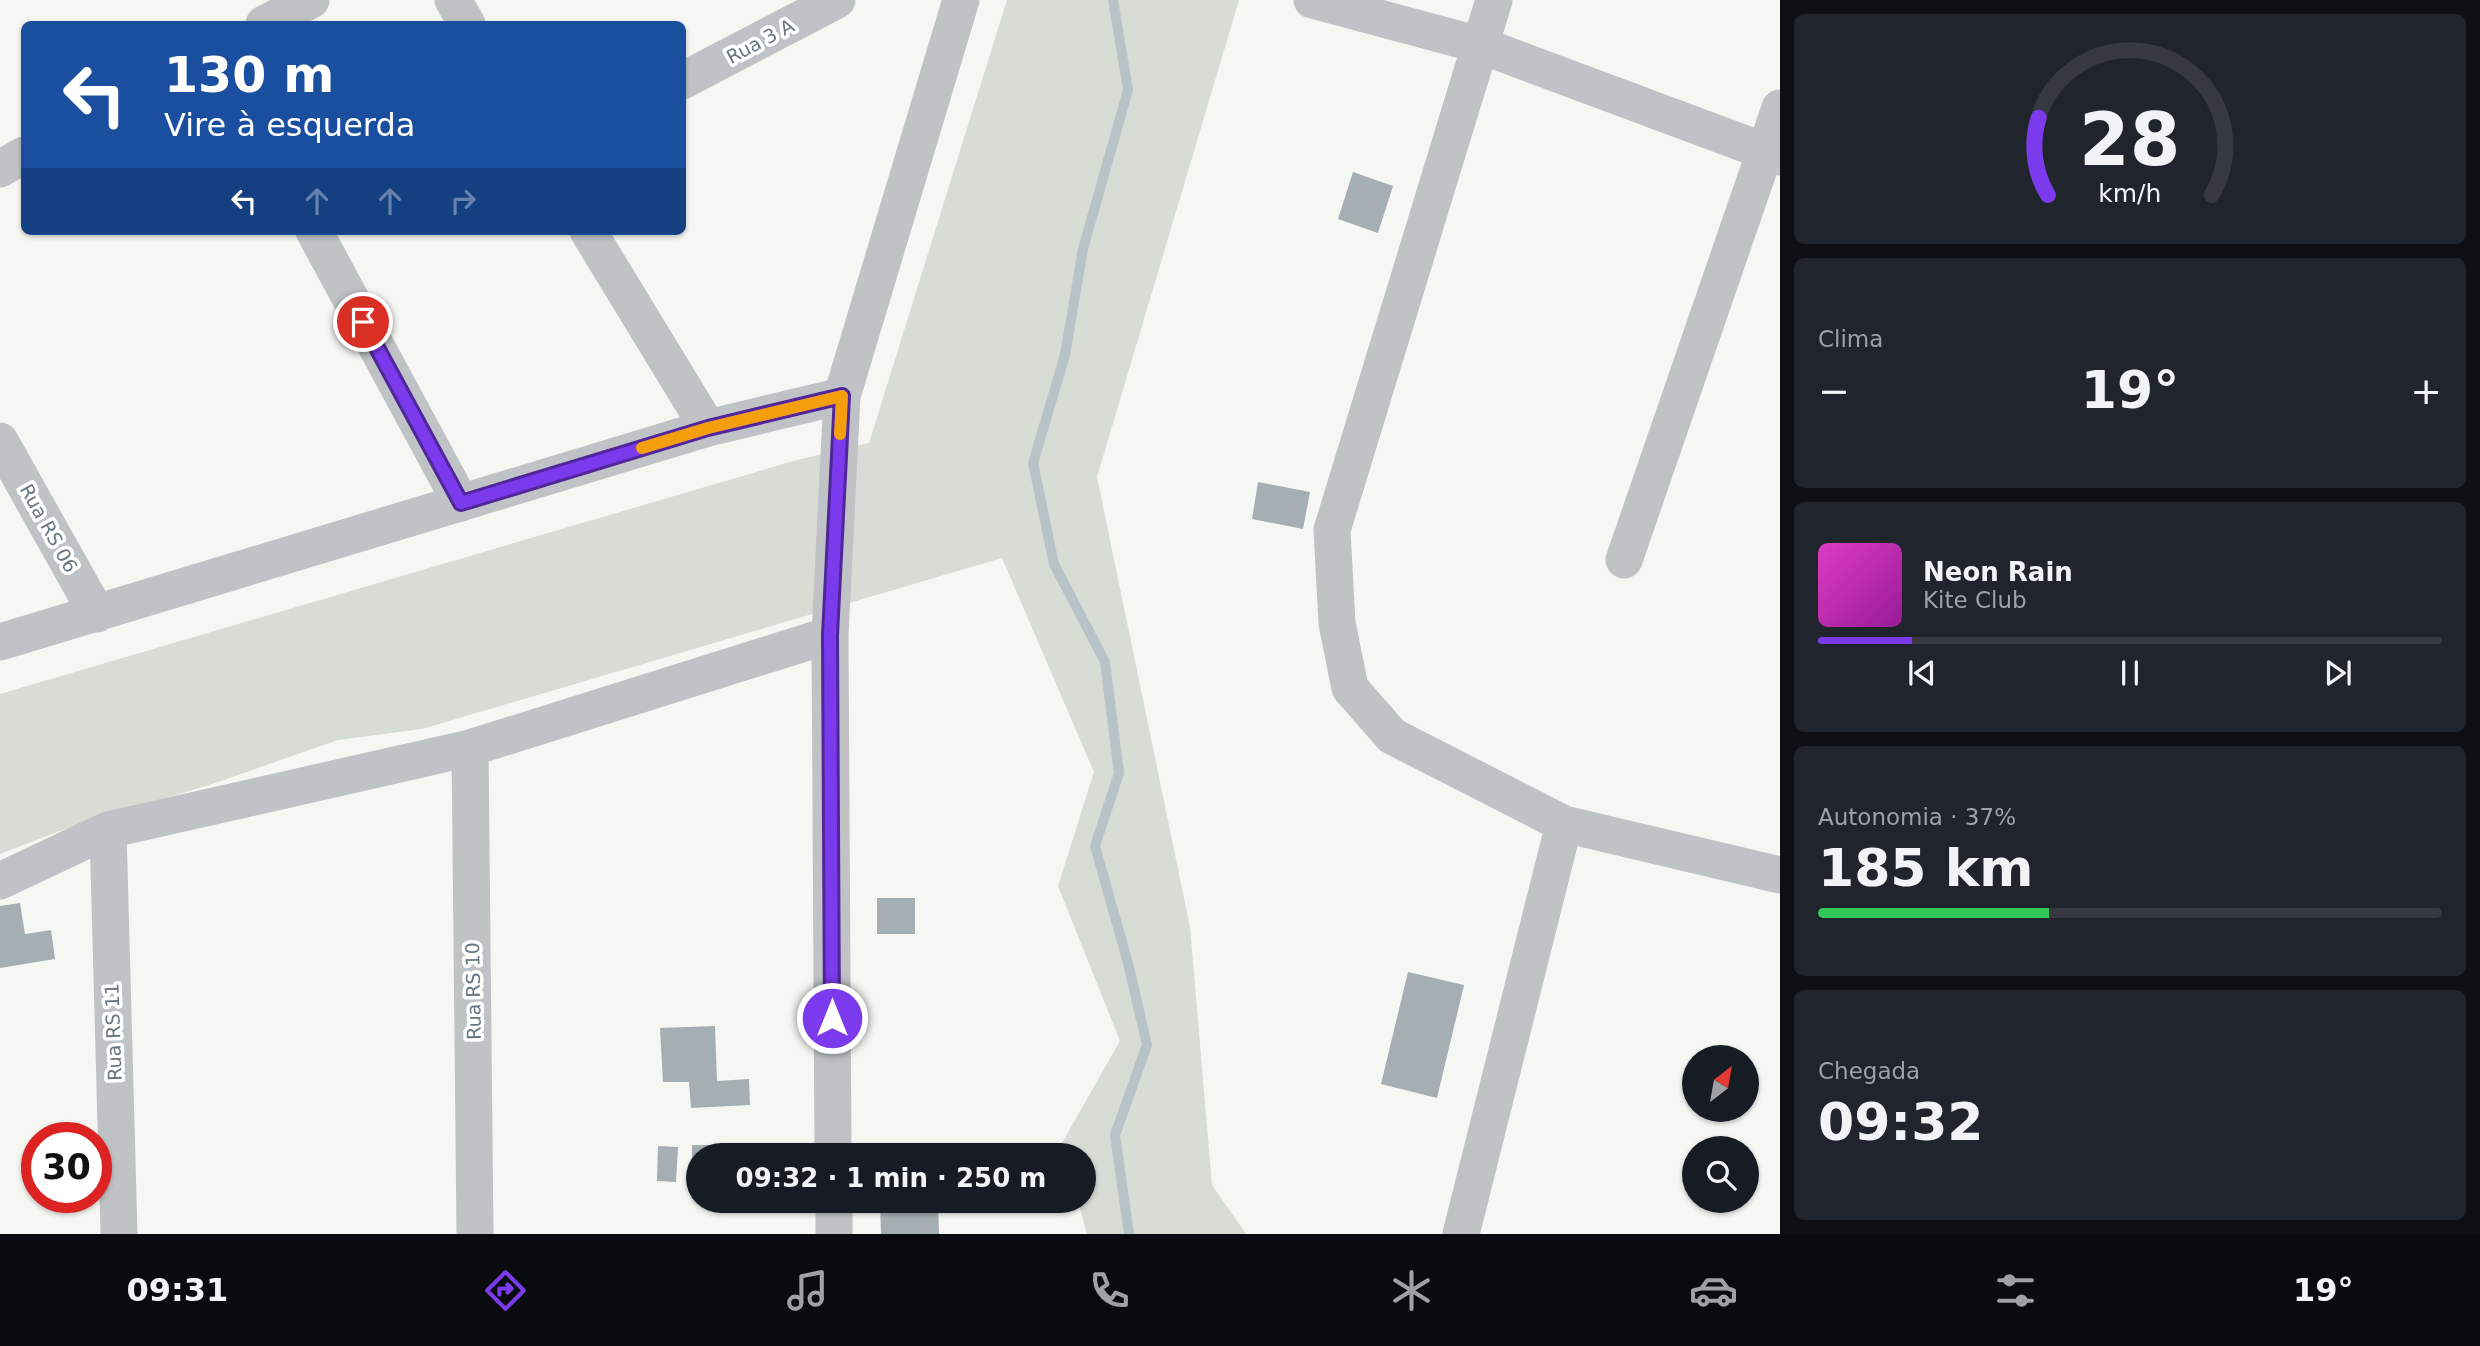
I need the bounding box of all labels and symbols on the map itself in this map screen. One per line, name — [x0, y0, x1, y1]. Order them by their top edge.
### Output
street label: Rua 3 A — [723, 14, 797, 68]
pin — [333, 292, 393, 352]
street label: Rua RS 06 — [16, 480, 82, 576]
street label: Rua RS 10 — [461, 942, 485, 1040]
position arrow — [795, 981, 869, 1055]
street label: Rua RS 11 — [100, 983, 126, 1081]
north arrow — [1682, 1045, 1759, 1122]
speed limit sign: 30 — [21, 1122, 112, 1213]

